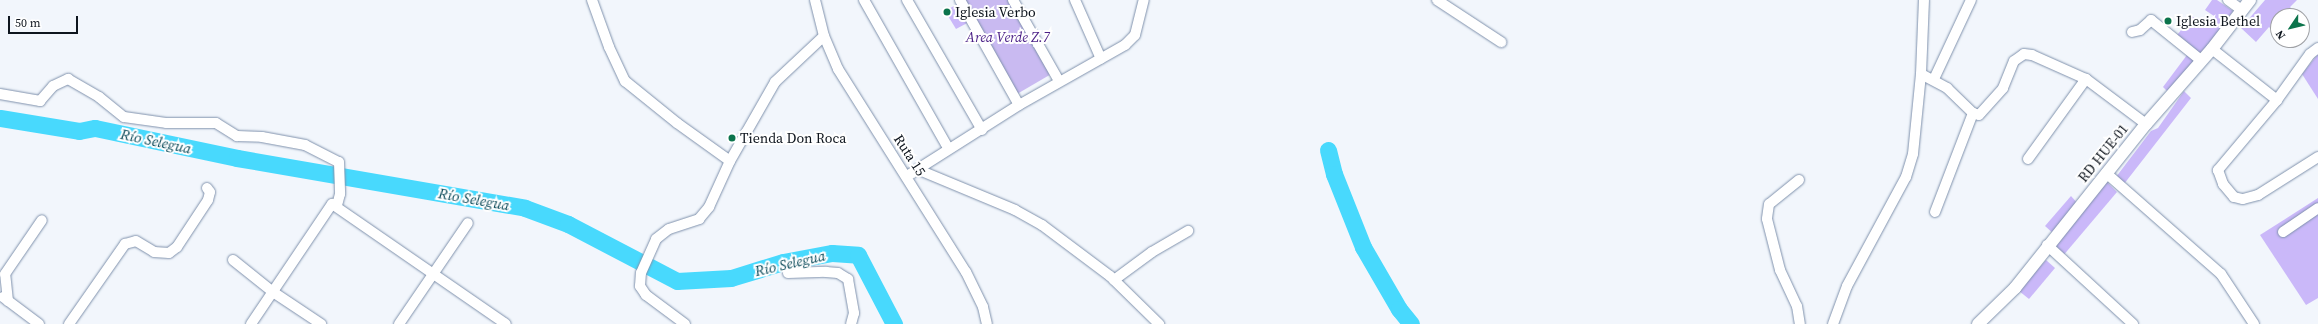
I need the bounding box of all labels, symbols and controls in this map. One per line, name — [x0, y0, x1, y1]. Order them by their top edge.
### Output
place label: Iglesia Verbo — [955, 4, 1036, 20]
marker: Iglesia Verbo — [942, 7, 952, 17]
scale bar — [10, 8, 80, 34]
north arrow — [2270, 8, 2310, 48]
place label: Iglesia Bethel — [2176, 13, 2260, 29]
text: 50 m — [15, 15, 41, 31]
marker: Iglesia Bethel — [2163, 16, 2173, 26]
text: N — [2272, 27, 2289, 42]
park label: Area Verde Z.7 — [966, 29, 1050, 45]
street label: RD HUE-01 — [2074, 120, 2132, 186]
water label: Río Selegua — [119, 125, 193, 157]
place label: Tienda Don Roca — [740, 130, 846, 146]
street label: Ruta 15 — [890, 131, 930, 179]
marker: Tienda Don Roca — [727, 133, 737, 143]
water label: Río Selegua — [437, 184, 511, 214]
water label: Río Selegua — [753, 246, 827, 280]

